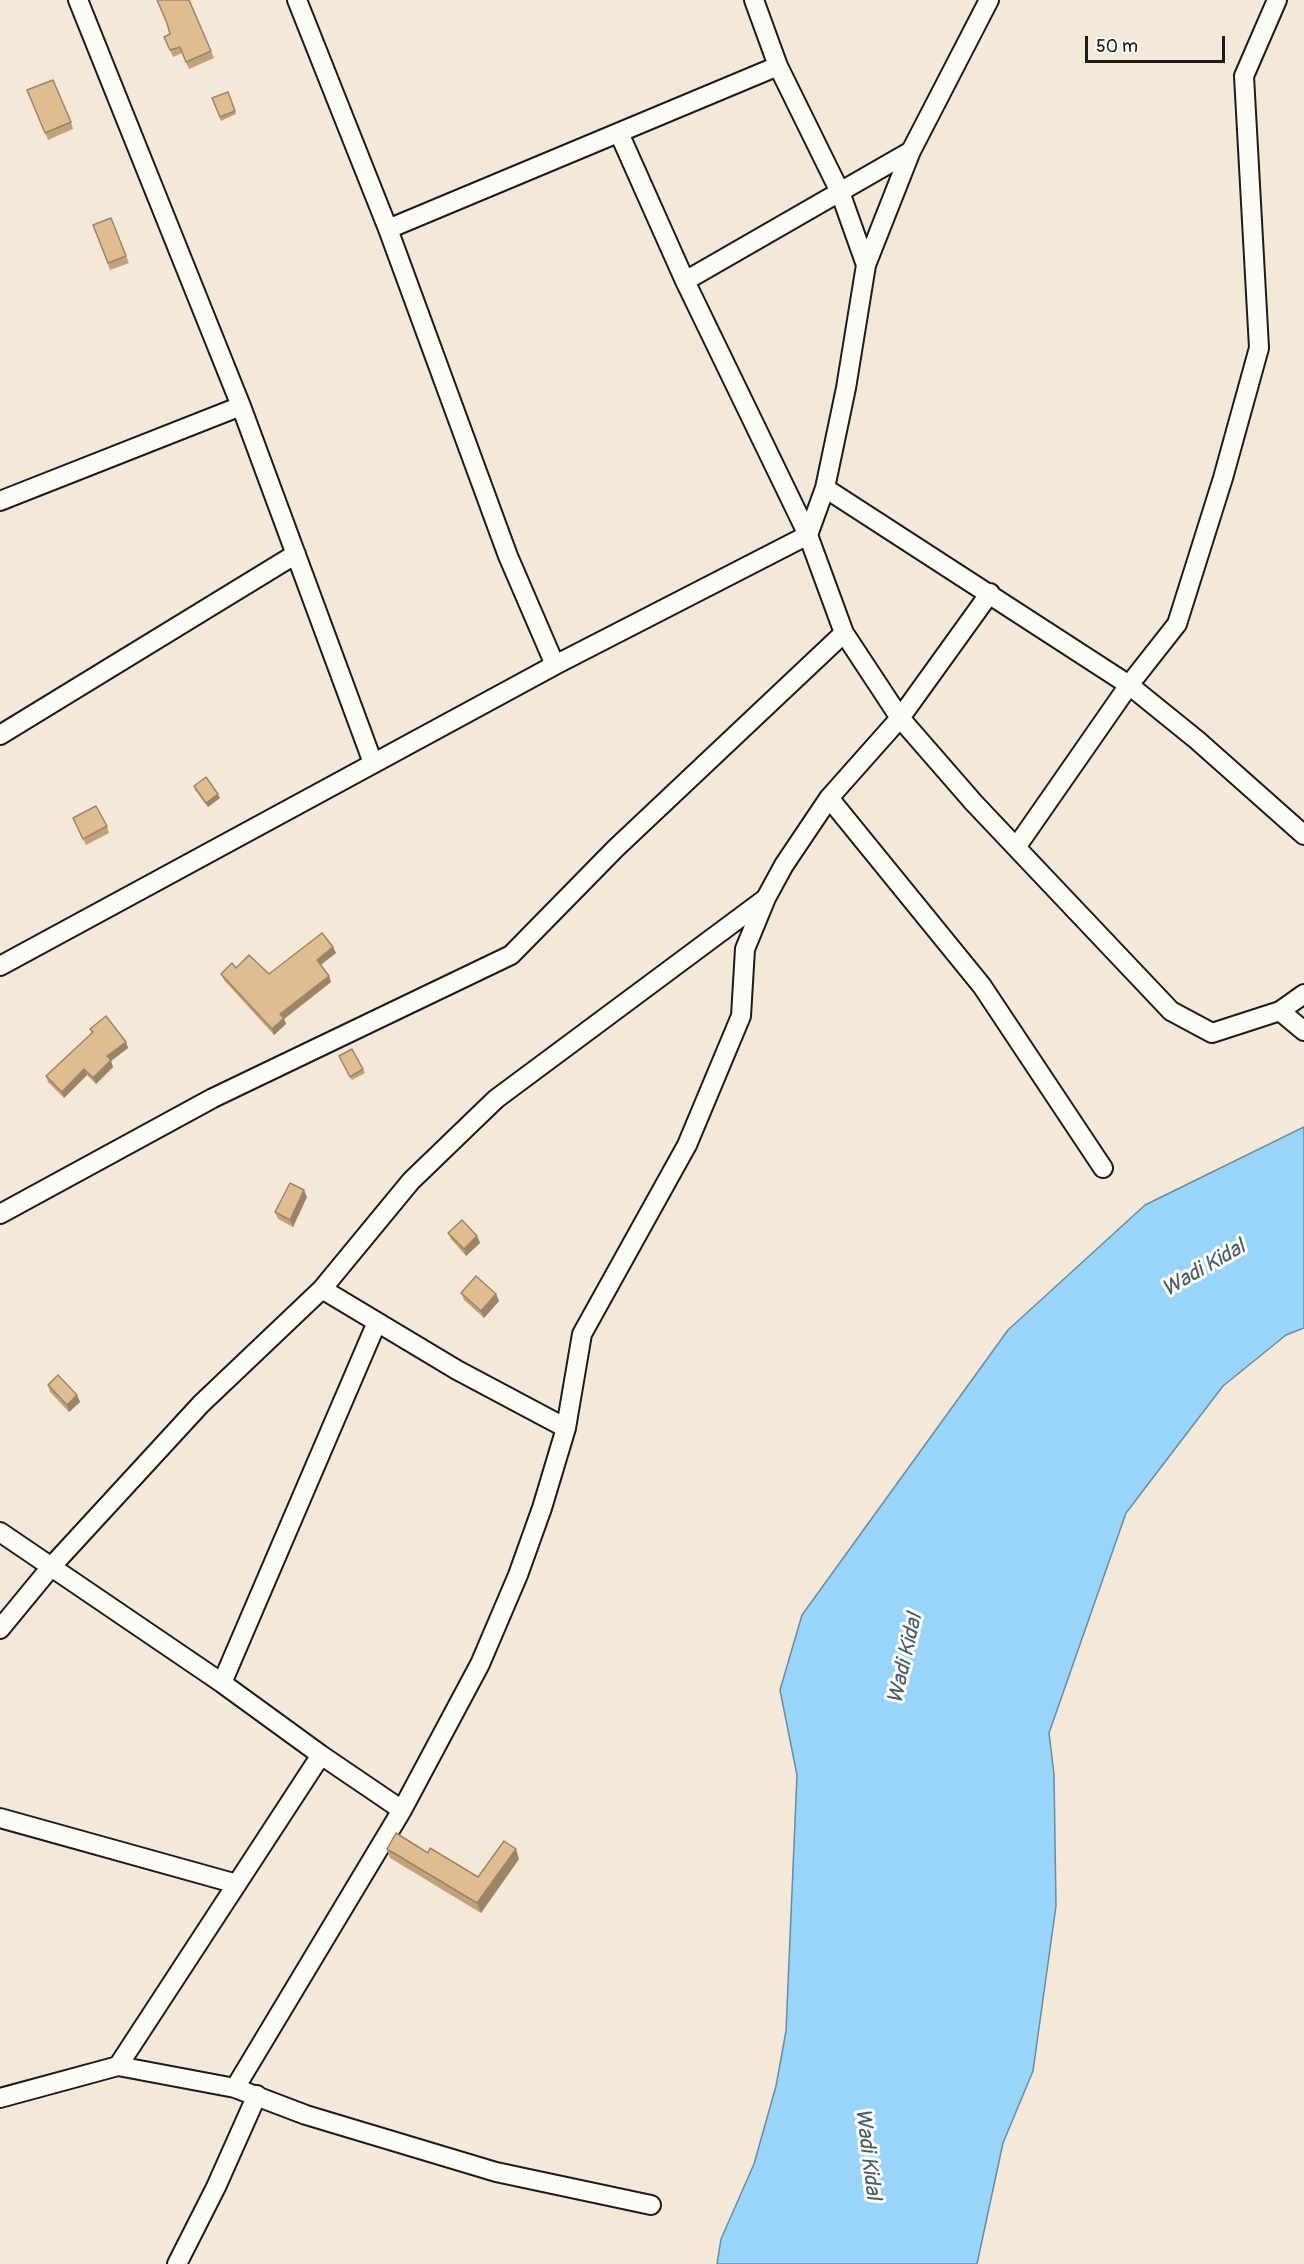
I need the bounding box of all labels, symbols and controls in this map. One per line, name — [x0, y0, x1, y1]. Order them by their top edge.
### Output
scale bar — [1088, 24, 1228, 62]
text: 50 m — [1096, 35, 1138, 58]
water label: Wadi Kidal — [1158, 1235, 1250, 1303]
water label: Wadi Kidal — [883, 1611, 929, 1707]
water label: Wadi Kidal — [848, 2107, 886, 2201]

